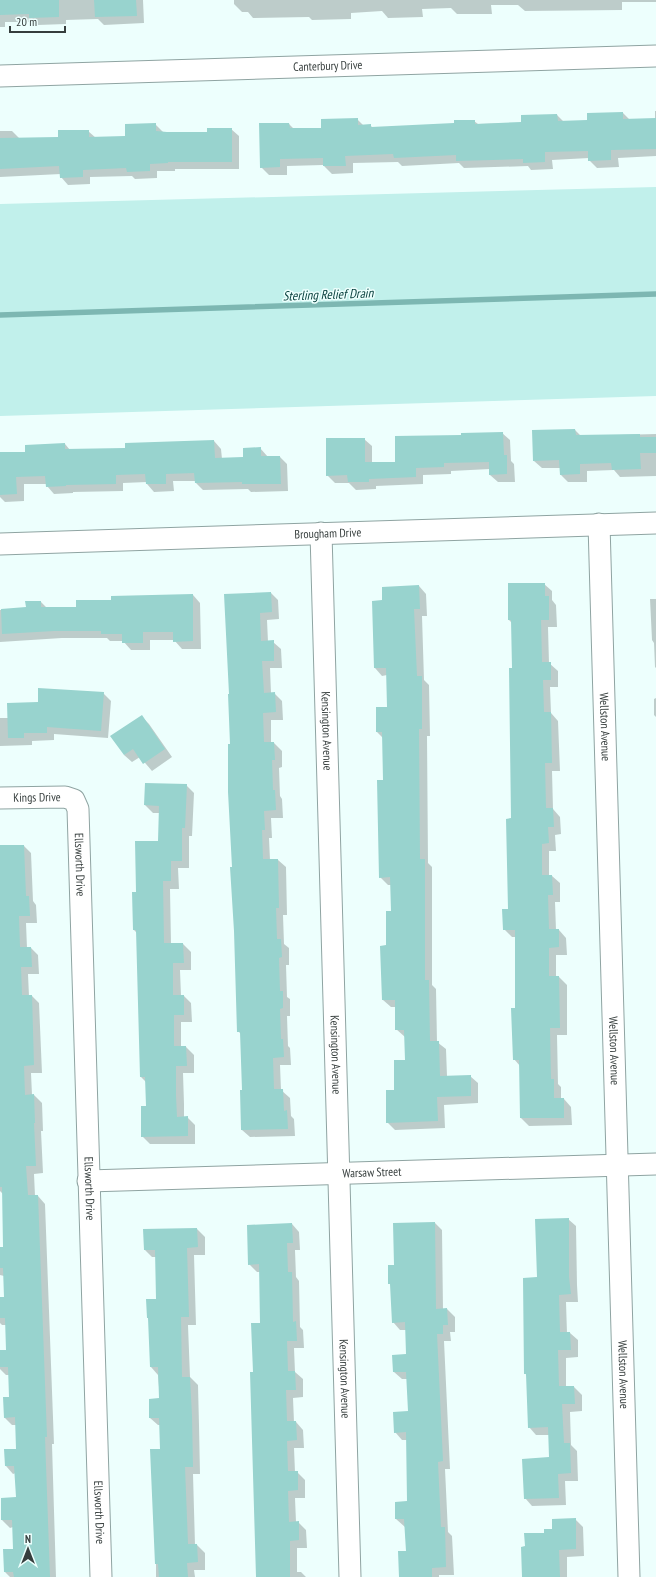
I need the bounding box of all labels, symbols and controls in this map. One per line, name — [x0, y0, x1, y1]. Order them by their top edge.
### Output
scale bar — [10, 8, 65, 34]
text: 20 m — [16, 14, 37, 29]
street label: Canterbury Drive — [293, 57, 363, 74]
water label: Sterling Relief Drain — [283, 284, 375, 305]
street label: Brougham Drive — [294, 524, 361, 542]
street label: Kensington Avenue — [318, 691, 336, 771]
street label: Wellston Avenue — [597, 692, 614, 761]
street label: Kings Drive — [13, 789, 61, 805]
street label: Ellsworth Drive — [72, 833, 89, 897]
street label: Kensington Avenue — [327, 1015, 345, 1095]
street label: Wellston Avenue — [606, 1016, 623, 1085]
street label: Ellsworth Drive — [81, 1156, 98, 1220]
street label: Warsaw Street — [342, 1164, 402, 1180]
street label: Kensington Avenue — [336, 1339, 354, 1418]
street label: Wellston Avenue — [615, 1340, 632, 1409]
street label: Ellsworth Drive — [91, 1480, 108, 1544]
north arrow — [8, 1529, 48, 1569]
text: N — [25, 1532, 31, 1546]

